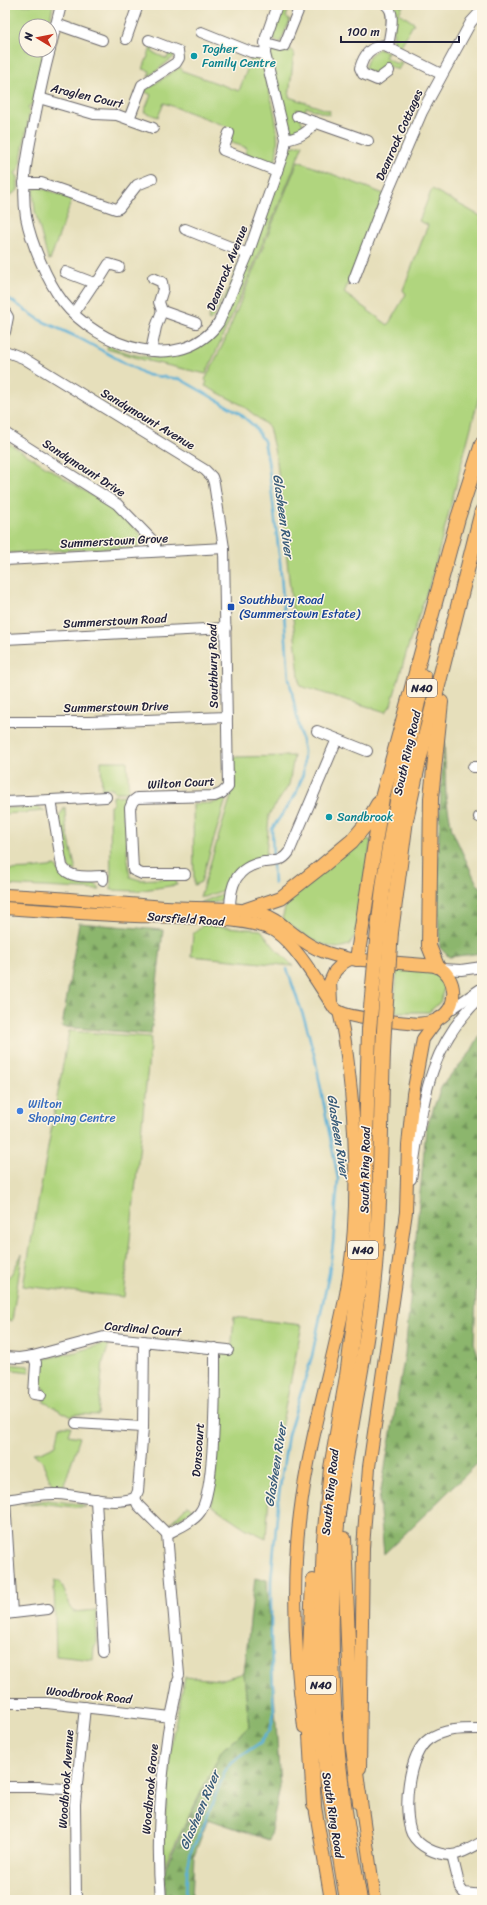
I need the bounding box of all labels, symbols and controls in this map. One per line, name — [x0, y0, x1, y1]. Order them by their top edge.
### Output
north arrow — [18, 18, 58, 58]
scale bar — [341, 18, 459, 44]
text: 100 m — [347, 21, 380, 43]
text: N — [18, 31, 39, 43]
place label: Togher Family Centre — [202, 38, 276, 74]
marker: Togher Family Centre — [189, 51, 199, 61]
street label: Araglen Court — [48, 77, 126, 115]
street label: Deanrock Cottages — [369, 85, 429, 184]
street label: Deanrock Avenue — [200, 222, 254, 314]
street label: Sandymount Avenue — [96, 382, 200, 456]
street label: Sandymount Drive — [38, 433, 130, 503]
water label: Glasheen River — [266, 473, 301, 562]
street label: Summerstown Grove — [59, 527, 169, 555]
place label: Southbury Road (Summerstown Estate) — [239, 589, 361, 625]
marker: Southbury Road (Summerstown Estate) — [226, 602, 236, 612]
street label: Summerstown Road — [63, 607, 168, 635]
street label: Southbury Road — [201, 623, 225, 708]
road number: N40 — [407, 679, 437, 697]
street label: Summerstown Drive — [63, 695, 169, 719]
street label: South Ring Road — [387, 708, 428, 798]
street label: Wilton Court — [147, 770, 215, 796]
place label: Sandbrook — [337, 806, 394, 828]
marker: Sandbrook — [324, 812, 334, 822]
street label: Sarsfield Road — [147, 905, 226, 933]
place label: Wilton Shopping Centre — [28, 1093, 116, 1129]
water label: Glasheen River — [321, 1093, 357, 1182]
marker: Wilton Shopping Centre — [15, 1106, 25, 1116]
street label: South Ring Road — [353, 1126, 377, 1213]
road number: N40 — [348, 1241, 378, 1259]
street label: Cardinal Court — [104, 1315, 183, 1343]
water label: Glasheen River — [258, 1419, 294, 1508]
street label: Donscourt — [185, 1422, 211, 1478]
street label: South Ring Road — [315, 1447, 346, 1536]
road number: N40 — [306, 1676, 336, 1694]
street label: Woodbrook Road — [45, 1680, 134, 1711]
street label: Woodbrook Avenue — [52, 1729, 80, 1829]
street label: Woodbrook Grove — [135, 1743, 165, 1835]
water label: Glasheen River — [172, 1765, 227, 1853]
street label: South Ring Road — [315, 1771, 351, 1860]

